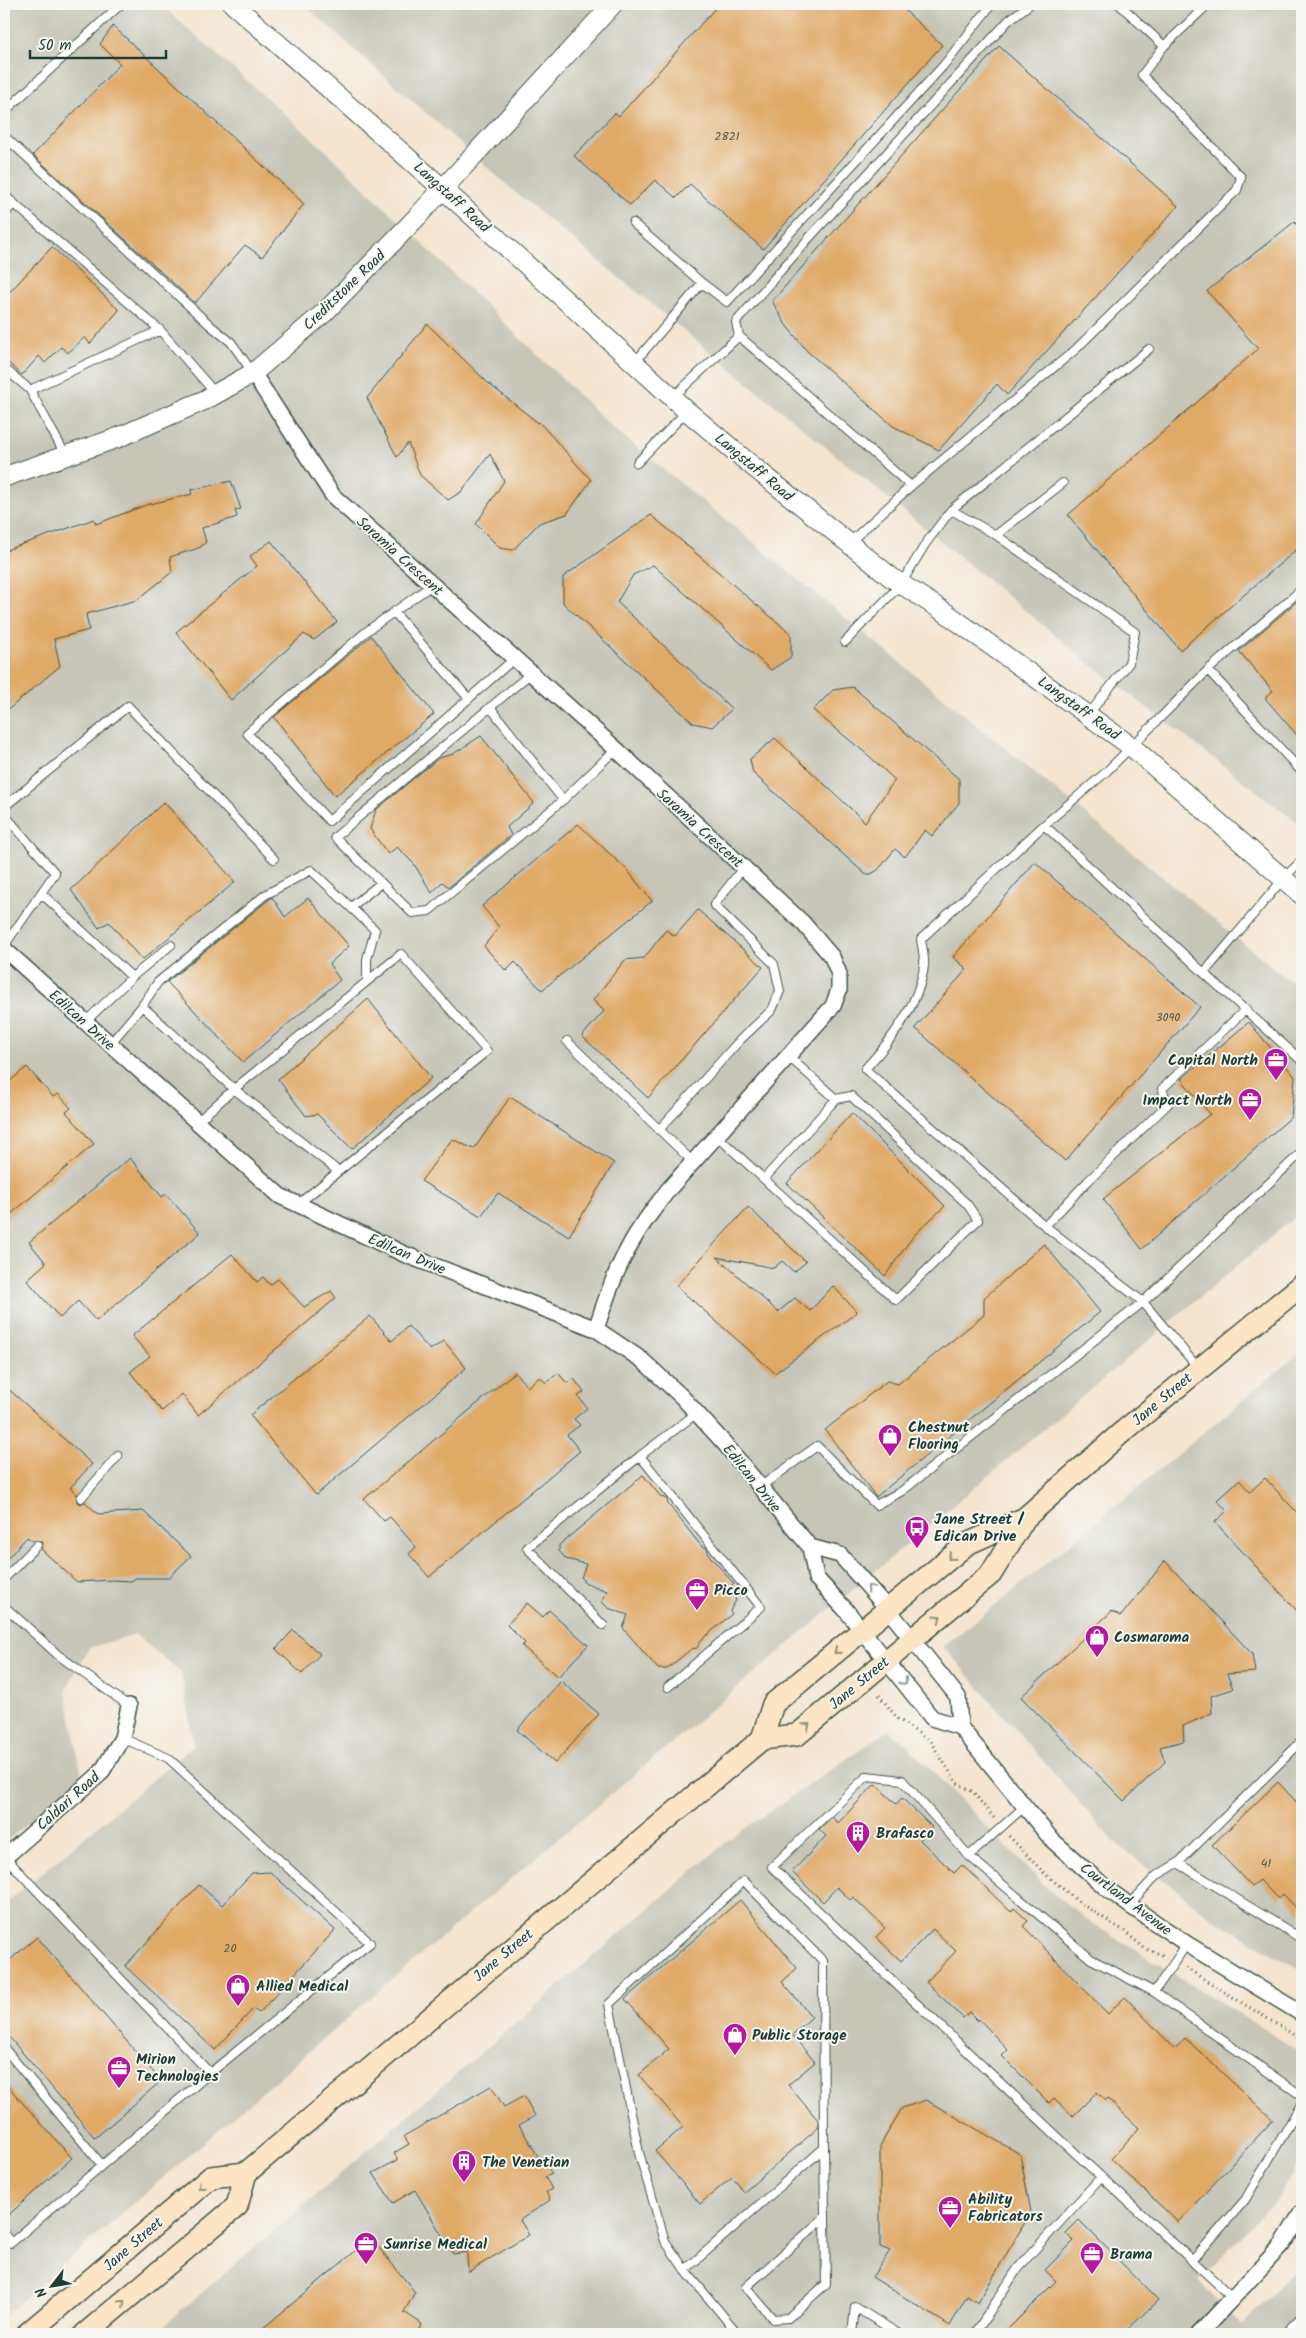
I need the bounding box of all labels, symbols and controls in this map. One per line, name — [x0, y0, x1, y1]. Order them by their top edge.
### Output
scale bar — [30, 28, 166, 60]
text: 50 m — [38, 34, 72, 58]
house number: 2821 — [715, 127, 740, 146]
street label: Langstaff Road — [407, 156, 496, 239]
street label: Creditstone Road — [298, 244, 392, 337]
street label: Langstaff Road — [709, 427, 799, 508]
street label: Saramia Crescent — [350, 511, 448, 603]
street label: Langstaff Road — [1032, 671, 1125, 747]
street label: Saramia Crescent — [650, 783, 748, 875]
street label: Edilcan Drive — [43, 984, 120, 1057]
house number: 3090 — [1156, 1008, 1180, 1027]
office icon: Capital North — [1263, 1047, 1289, 1081]
place label: Capital North — [1168, 1049, 1258, 1073]
office icon: Impact North — [1237, 1087, 1263, 1121]
place label: Impact North — [1143, 1089, 1232, 1113]
street label: Edilcan Drive — [364, 1228, 450, 1282]
street label: Jane Street — [1127, 1367, 1198, 1432]
place label: Chestnut Flooring — [908, 1416, 969, 1457]
shop icon: Chestnut Flooring — [877, 1423, 903, 1457]
street label: Edilcan Drive — [716, 1439, 787, 1518]
place label: Jane Street / Edican Drive — [934, 1508, 1025, 1549]
bus stop icon: Jane Street / Edican Drive — [904, 1515, 930, 1549]
one-way arrow — [948, 1552, 957, 1561]
office icon: Picco — [684, 1577, 710, 1611]
place label: Picco — [714, 1579, 748, 1603]
one-way arrow — [867, 1584, 876, 1593]
one-way arrow — [932, 1615, 941, 1623]
shop icon: Cosmaroma — [1084, 1624, 1110, 1658]
place label: Cosmaroma — [1114, 1626, 1190, 1650]
one-way arrow — [834, 1646, 843, 1654]
street label: Jane Street — [824, 1651, 895, 1716]
one-way arrow — [899, 1676, 908, 1685]
one-way arrow — [801, 1724, 810, 1732]
street label: Caldari Road — [31, 1766, 106, 1837]
building icon: Brafasco — [845, 1820, 871, 1854]
place label: Brafasco — [876, 1822, 934, 1846]
house number: 41 — [1261, 1854, 1271, 1873]
street label: Courtland Avenue — [1074, 1857, 1177, 1943]
street label: Jane Street — [468, 1923, 539, 1988]
house number: 20 — [224, 1939, 236, 1958]
shop icon: Allied Medical — [225, 1973, 251, 2007]
place label: Allied Medical — [256, 1975, 348, 1999]
shop icon: Public Storage — [722, 2022, 748, 2056]
place label: Public Storage — [752, 2024, 847, 2048]
place label: Mirion Technologies — [136, 2048, 219, 2089]
office icon: Mirion Technologies — [106, 2055, 132, 2089]
building icon: The Venetian — [451, 2149, 477, 2183]
place label: The Venetian — [482, 2151, 569, 2175]
one-way arrow — [198, 2180, 207, 2189]
place label: Ability Fabricators — [968, 2188, 1043, 2229]
office icon: Ability Fabricators — [937, 2195, 963, 2229]
street label: Jane Street — [98, 2212, 169, 2278]
office icon: Sunrise Medical — [353, 2231, 379, 2265]
place label: Sunrise Medical — [384, 2233, 487, 2257]
office icon: Brama — [1079, 2241, 1105, 2275]
place label: Brama — [1110, 2243, 1153, 2267]
north arrow — [28, 2260, 78, 2310]
text: N — [30, 2283, 53, 2302]
one-way arrow — [117, 2300, 126, 2309]

